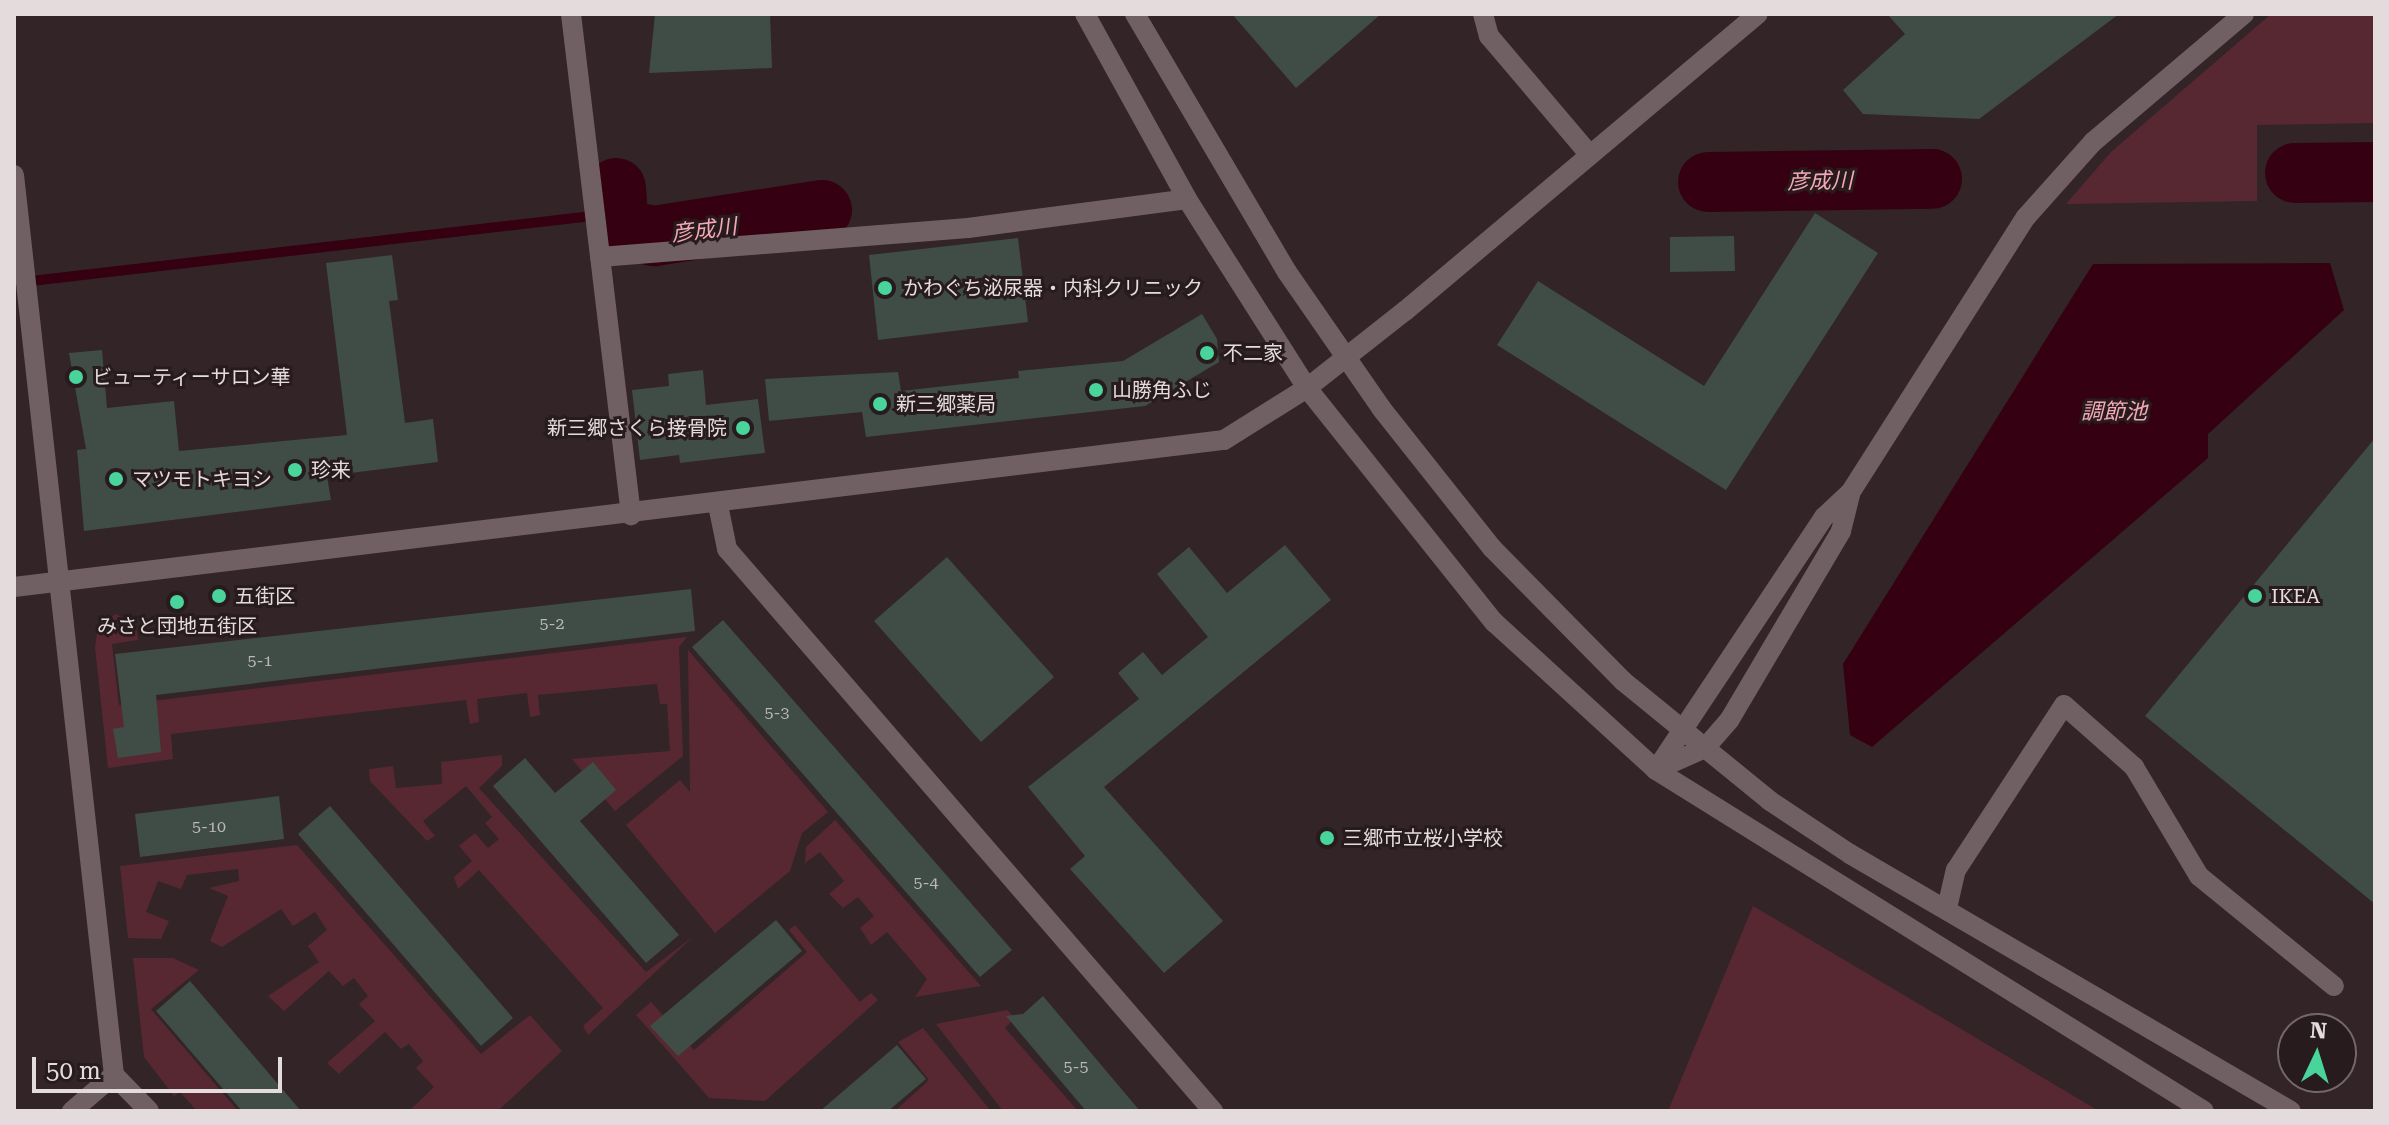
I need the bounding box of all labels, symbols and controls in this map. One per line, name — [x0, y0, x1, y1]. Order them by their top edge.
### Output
water label: 彦成川 — [1787, 167, 1853, 195]
water label: 彦成川 — [670, 213, 738, 247]
place label: かわぐち泌尿器・内科クリニック — [903, 276, 1203, 300]
marker: かわぐち泌尿器・内科クリニック — [874, 277, 896, 299]
place label: 不二家 — [1223, 341, 1283, 365]
marker: 不二家 — [1198, 344, 1216, 362]
place label: ビューティーサロン華 — [92, 365, 292, 389]
marker: ビューティーサロン華 — [67, 368, 85, 386]
place label: 山勝角ふじ — [1112, 378, 1212, 402]
marker: 山勝角ふじ — [1087, 381, 1105, 399]
place label: 新三郷薬局 — [896, 392, 996, 416]
marker: 新三郷薬局 — [871, 395, 889, 413]
water label: 調節池 — [2081, 399, 2147, 425]
place label: 新三郷さくら接骨院 — [547, 416, 727, 440]
marker: 新三郷さくら接骨院 — [734, 419, 752, 437]
place label: 珍来 — [311, 458, 351, 482]
marker: 珍来 — [286, 461, 304, 479]
place label: マツモトキヨシ — [132, 467, 272, 491]
marker: マツモトキヨシ — [107, 470, 125, 488]
place label: 五街区 — [235, 584, 295, 608]
place label: IKEA — [2271, 584, 2320, 608]
marker: 五街区 — [210, 587, 228, 605]
marker: IKEA — [2246, 587, 2264, 605]
marker: みさと団地五街区 — [168, 593, 186, 611]
place label: みさと団地五街区 — [97, 614, 257, 638]
house number: 5-2 — [540, 614, 564, 634]
house number: 5-1 — [248, 651, 272, 671]
house number: 5-3 — [765, 703, 789, 723]
house number: 5-10 — [192, 817, 226, 837]
place label: 三郷市立桜小学校 — [1343, 826, 1503, 850]
marker: 三郷市立桜小学校 — [1318, 829, 1336, 847]
house number: 5-4 — [914, 873, 938, 893]
north arrow — [2277, 1013, 2357, 1093]
text: N — [2309, 1017, 2328, 1044]
scale bar — [36, 1041, 286, 1091]
text: 50 m — [46, 1057, 101, 1085]
house number: 5-5 — [1064, 1057, 1088, 1077]

